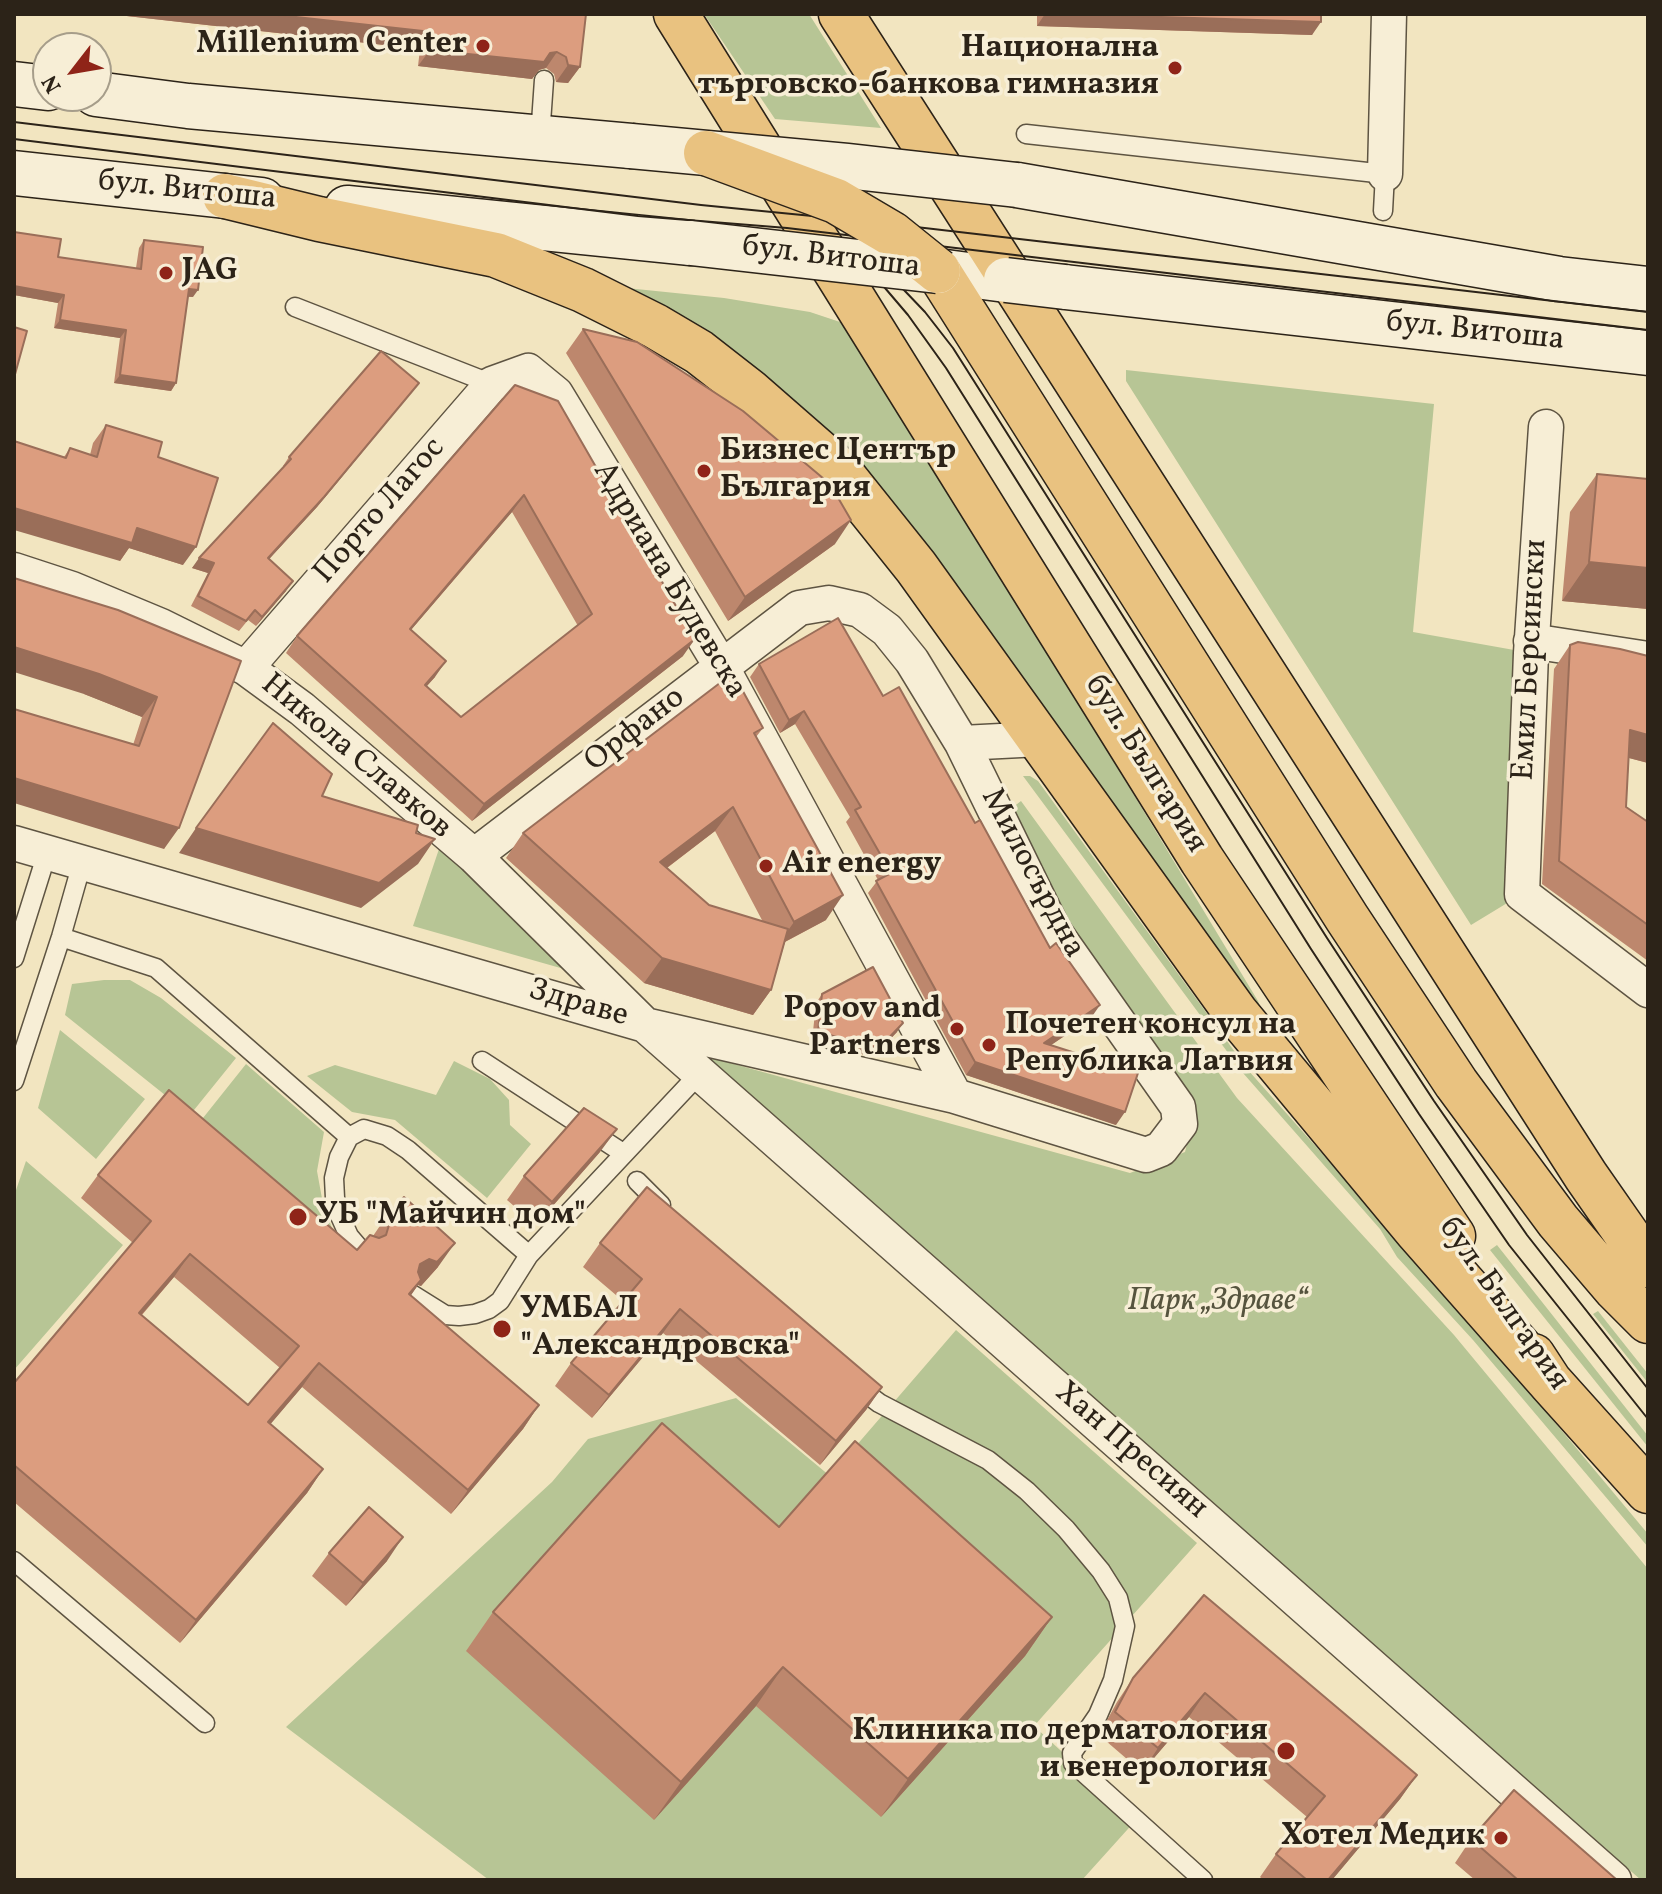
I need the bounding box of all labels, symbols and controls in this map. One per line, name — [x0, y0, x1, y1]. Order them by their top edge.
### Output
place label: Millenium Center — [196, 27, 467, 65]
place label: Национална търговско-банкова гимназия — [697, 31, 1159, 106]
north arrow — [32, 32, 112, 112]
marker: Millenium Center — [474, 37, 492, 55]
marker: Национална търговско-банкова гимназия — [1166, 59, 1184, 77]
text: N — [35, 69, 70, 98]
street label: бул. Витоша — [96, 164, 278, 220]
street label: бул. Витоша — [740, 229, 922, 289]
place label: JAG — [182, 254, 238, 292]
marker: JAG — [157, 264, 175, 282]
street label: бул. Витоша — [1384, 305, 1566, 361]
street label: Порто Лагос — [307, 431, 455, 593]
place label: Бизнес Център България — [720, 434, 956, 509]
street label: Адриана Будевска — [582, 456, 754, 706]
marker: Бизнес Център България — [695, 462, 713, 480]
street label: Емил Берсински — [1506, 538, 1558, 782]
street label: Никола Славков — [252, 667, 458, 849]
street label: бул. България — [1074, 669, 1214, 861]
street label: Орфано — [578, 680, 694, 782]
street label: Милосърдна — [970, 783, 1092, 965]
place label: Air energy — [782, 847, 941, 885]
marker: Air energy — [757, 857, 775, 875]
street label: Здраве — [524, 972, 632, 1038]
place label: Popov and Partners — [783, 992, 941, 1067]
place label: Почетен консул на Република Латвия — [1005, 1008, 1296, 1083]
marker: Popov and Partners — [948, 1020, 966, 1038]
marker: Почетен консул на Република Латвия — [980, 1036, 998, 1054]
place label: УБ "Майчин дом" — [316, 1198, 586, 1236]
marker: УБ "Майчин дом" — [287, 1206, 309, 1228]
street label: бул. България — [1428, 1211, 1576, 1399]
park label: Парк „Здраве“ — [1128, 1284, 1308, 1322]
place label: УМБАЛ "Александровска" — [520, 1292, 800, 1367]
marker: УМБАЛ "Александровска" — [491, 1318, 513, 1340]
street label: Хан Пресиян — [1046, 1375, 1214, 1529]
place label: Клиника по дерматология и венерология — [852, 1714, 1268, 1789]
marker: Клиника по дерматология и венерология — [1275, 1740, 1297, 1762]
place label: Хотел Медик — [1281, 1819, 1485, 1857]
marker: Хотел Медик — [1492, 1829, 1510, 1847]

